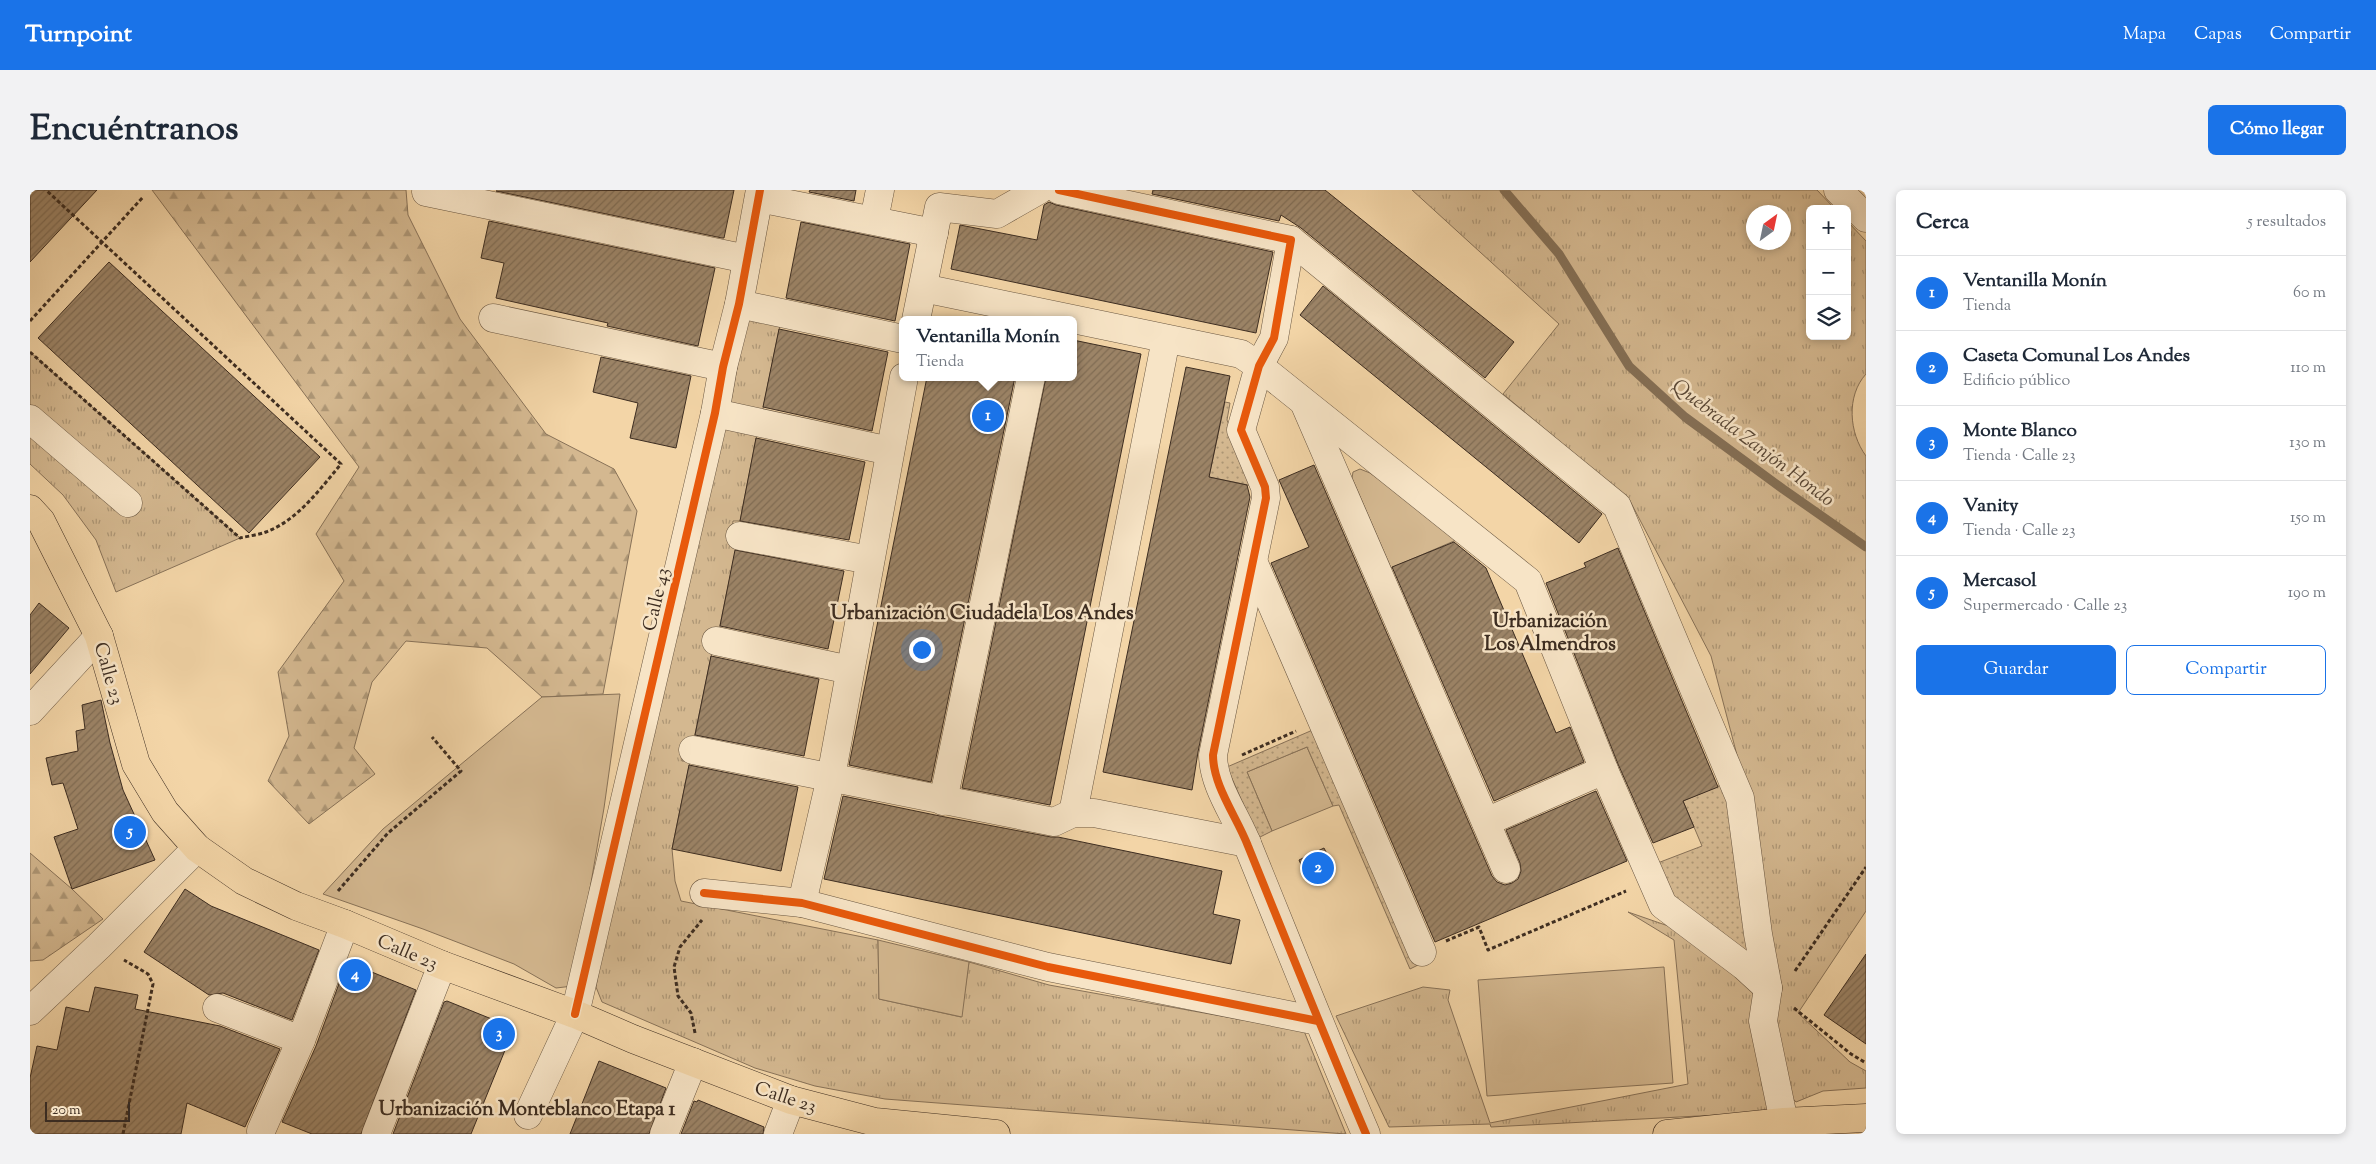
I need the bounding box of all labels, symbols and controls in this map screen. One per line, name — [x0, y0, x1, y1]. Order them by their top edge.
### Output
text: Turnpoint — [25, 18, 132, 52]
text: Mapa — [2123, 22, 2166, 48]
text: Capas — [2194, 22, 2242, 48]
text: Compartir — [2270, 22, 2351, 48]
text: Encuéntranos — [30, 105, 239, 156]
button: Cómo llegar — [2208, 105, 2346, 155]
north arrow — [1746, 205, 1791, 250]
map controls — [1806, 205, 1851, 340]
button: + — [1806, 205, 1851, 250]
text: Cerca — [1916, 208, 1969, 238]
text: 5 resultados — [2247, 211, 2326, 234]
button: − — [1806, 250, 1851, 295]
text: Ventanilla Monín — [1963, 268, 2107, 295]
text: 1 — [1929, 282, 1935, 305]
text: 60 m — [2293, 282, 2326, 305]
button: layers — [1806, 295, 1851, 340]
text: Tienda — [1963, 295, 2011, 318]
popup — [899, 316, 1077, 381]
text: Ventanilla Monín — [916, 324, 1060, 351]
text: Caseta Comunal Los Andes — [1963, 343, 2190, 370]
text: Tienda — [916, 351, 964, 374]
text: 2 — [1928, 357, 1936, 380]
text: 110 m — [2290, 357, 2326, 380]
text: Edificio público — [1963, 370, 2070, 393]
water label: Quebrada Zanjón Hondo — [1665, 373, 1840, 515]
pin: 1 — [972, 397, 1004, 435]
text: Monte Blanco — [1963, 418, 2077, 445]
text: 3 — [1929, 432, 1935, 455]
text: 130 m — [2289, 432, 2326, 455]
text: Tienda · Calle 23 — [1963, 445, 2076, 468]
text: Vanity — [1963, 493, 2018, 520]
text: 4 — [1928, 507, 1936, 530]
text: 150 m — [2290, 507, 2326, 530]
text: Tienda · Calle 23 — [1963, 520, 2076, 543]
street label: Calle 43 — [637, 565, 678, 634]
text: Mercasol — [1963, 568, 2037, 595]
text: 5 — [1929, 582, 1935, 605]
text: 190 m — [2288, 582, 2326, 605]
text: Supermercado · Calle 23 — [1963, 595, 2127, 618]
district label: Urbanización Ciudadela Los Andes — [830, 600, 1134, 629]
district label: Urbanización Los Almendros — [1484, 608, 1616, 660]
your location — [909, 637, 935, 663]
street label: Calle 23 — [86, 639, 129, 708]
button: Guardar — [1916, 645, 2116, 695]
button: Compartir — [2126, 645, 2326, 695]
pin: 5 — [114, 813, 146, 851]
pin: 2 — [1302, 849, 1334, 887]
street label: Calle 23 — [372, 928, 442, 978]
pin: 4 — [339, 956, 371, 994]
pin: 3 — [483, 1015, 515, 1053]
street label: Calle 23 — [751, 1076, 820, 1121]
district label: Urbanización Monteblanco Etapa 1 — [379, 1096, 676, 1125]
scale bar — [45, 1099, 130, 1122]
text: 20 m — [52, 1101, 81, 1121]

